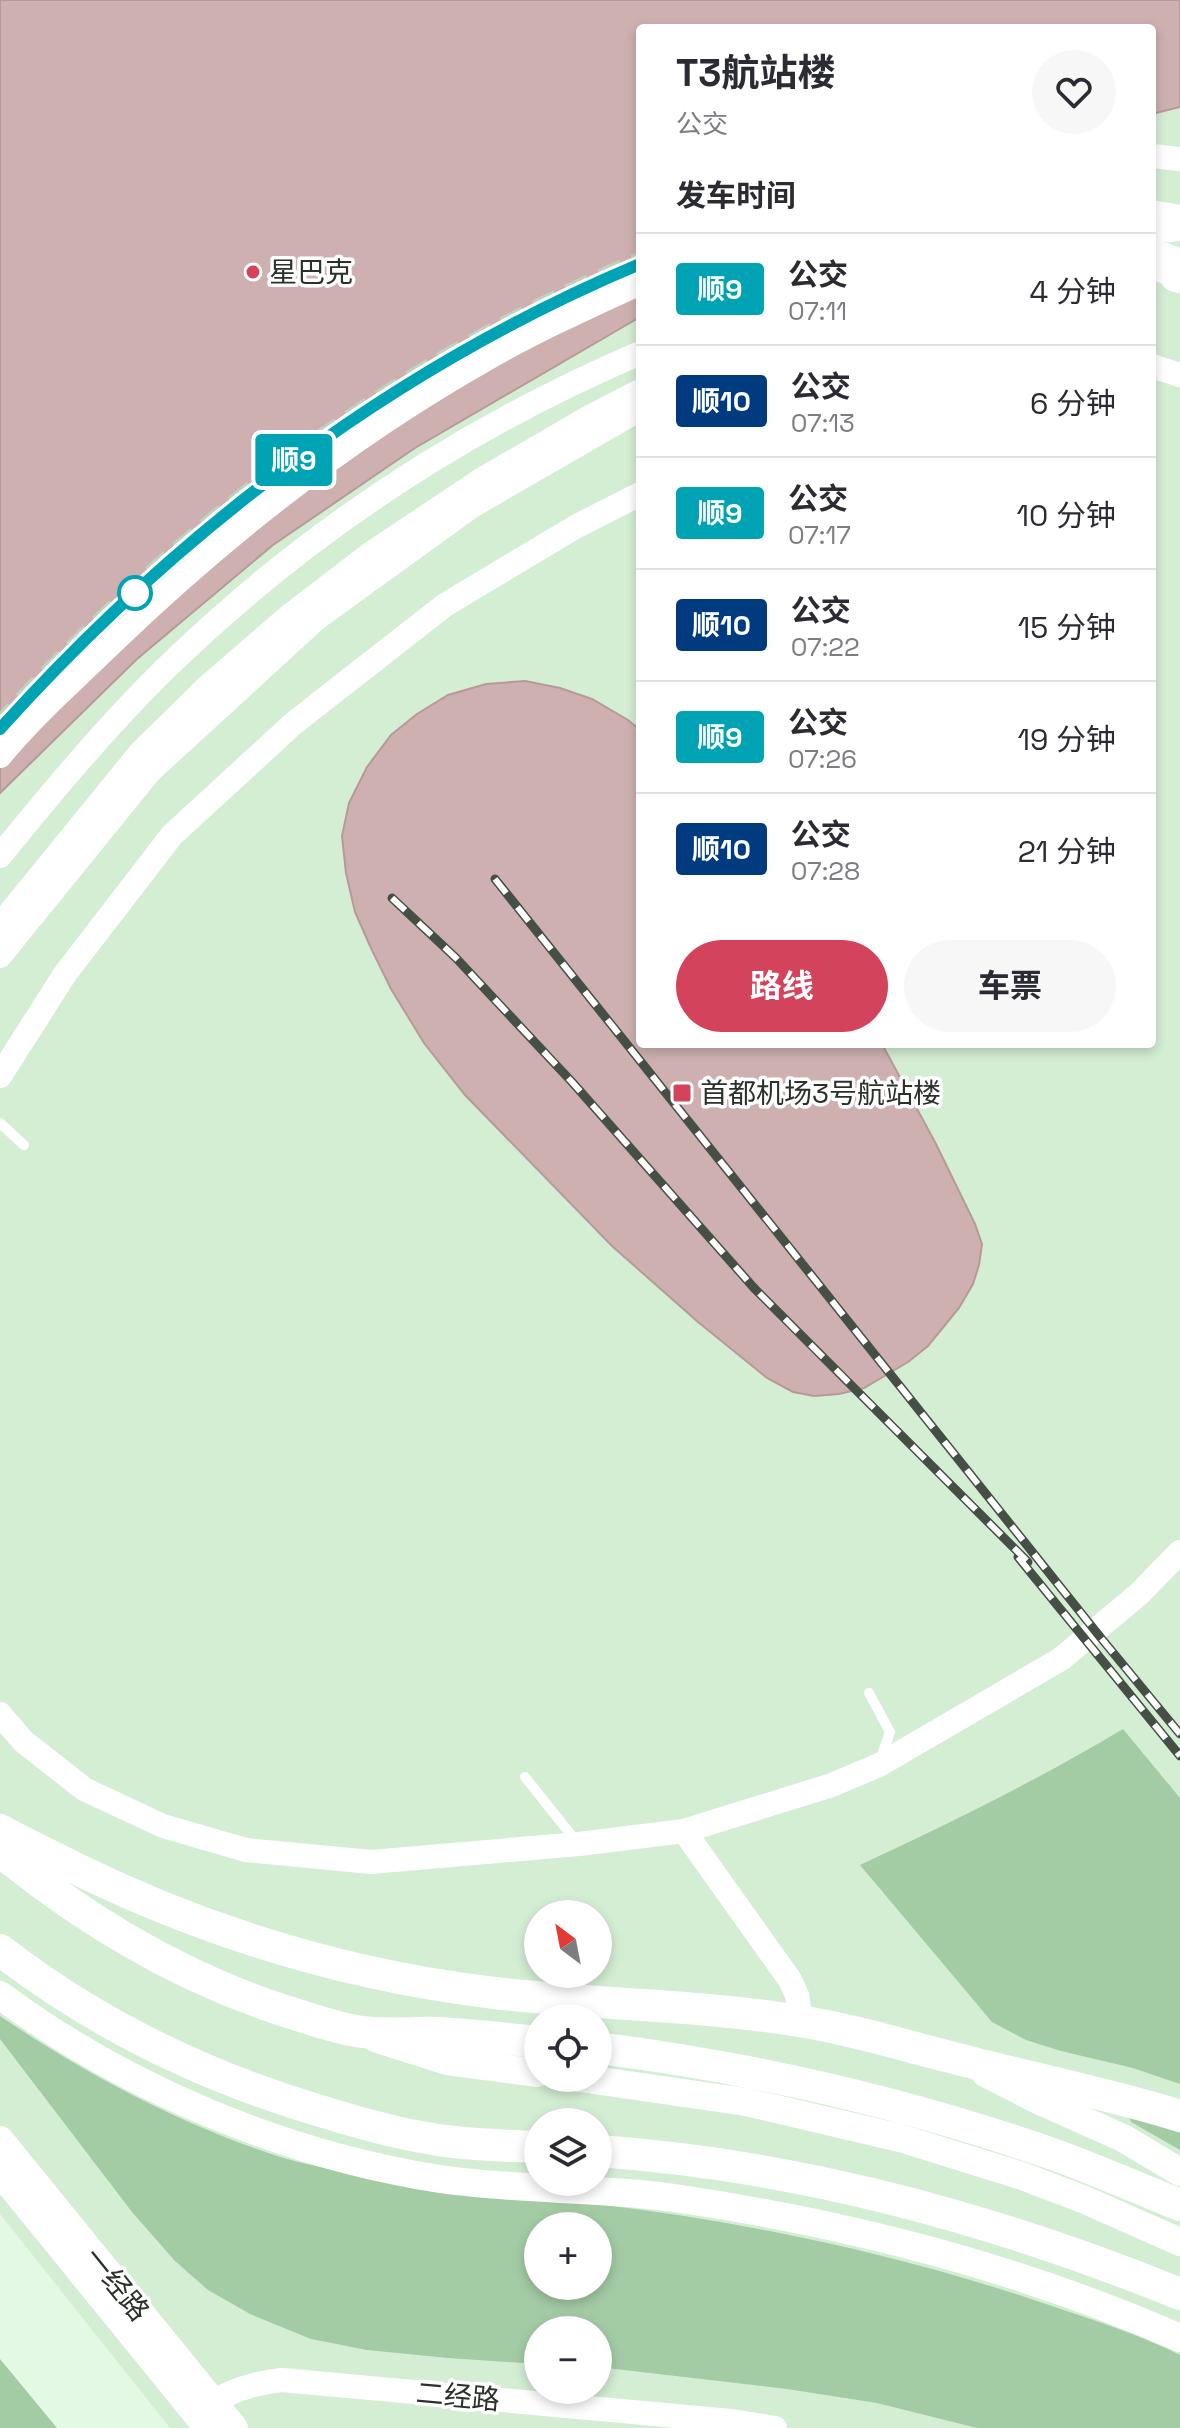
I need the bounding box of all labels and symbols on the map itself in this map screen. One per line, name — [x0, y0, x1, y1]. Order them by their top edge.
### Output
place label: 星巴克 — [269, 254, 353, 290]
marker: 星巴克 — [244, 263, 262, 281]
line badge: 顺9 — [258, 434, 330, 486]
unlabelled marker — [118, 576, 152, 610]
place label: 首都机场3号航站楼 — [700, 1075, 941, 1111]
marker: 首都机场3号航站楼 — [671, 1082, 693, 1104]
north arrow — [524, 1900, 612, 1988]
street label: 一经路 — [77, 2240, 157, 2328]
street label: 二经路 — [415, 2374, 501, 2418]

